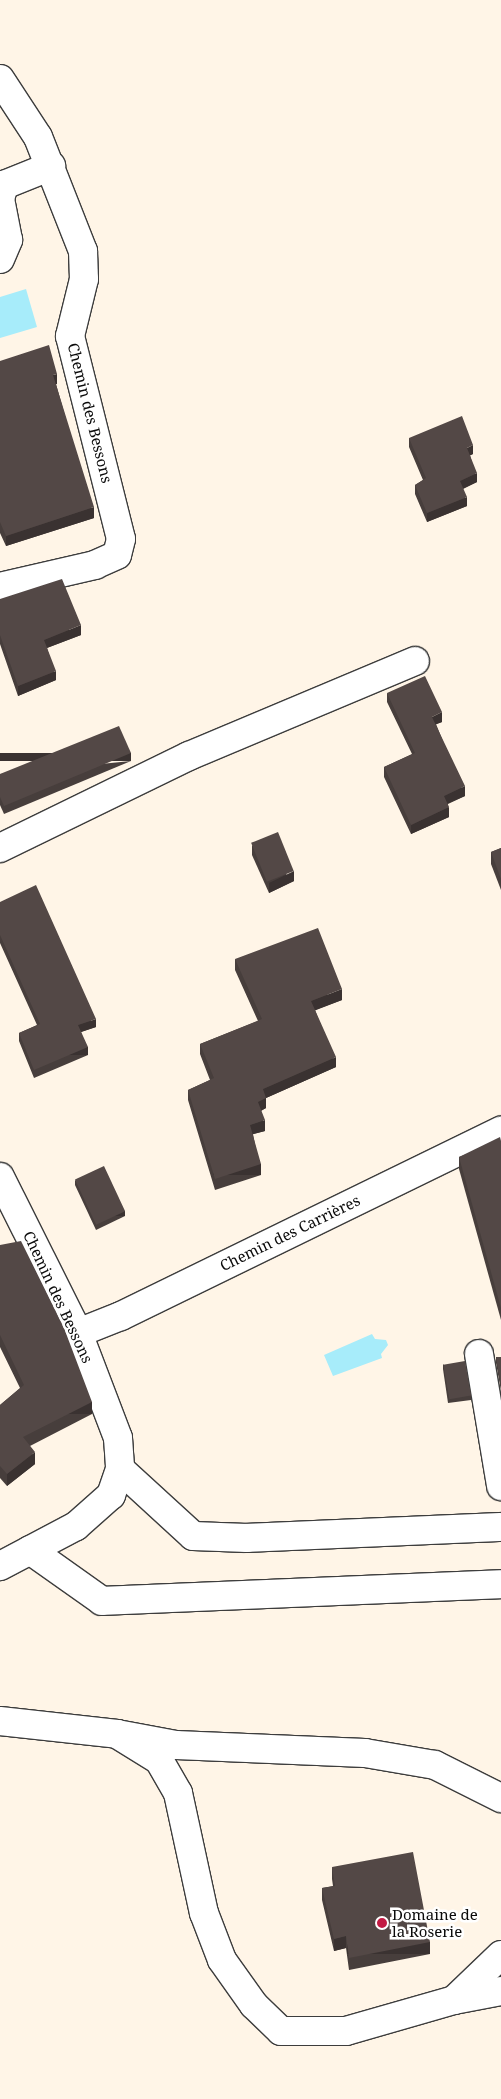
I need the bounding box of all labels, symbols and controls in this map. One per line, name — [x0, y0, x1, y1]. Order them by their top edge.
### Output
street label: Chemin des Bessons — [64, 341, 116, 485]
street label: Chemin des Carrières — [217, 1191, 363, 1275]
street label: Chemin des Bessons — [19, 1228, 97, 1366]
place label: Domaine de la Roserie — [392, 1905, 478, 1940]
marker: Domaine de la Roserie — [376, 1917, 388, 1929]

